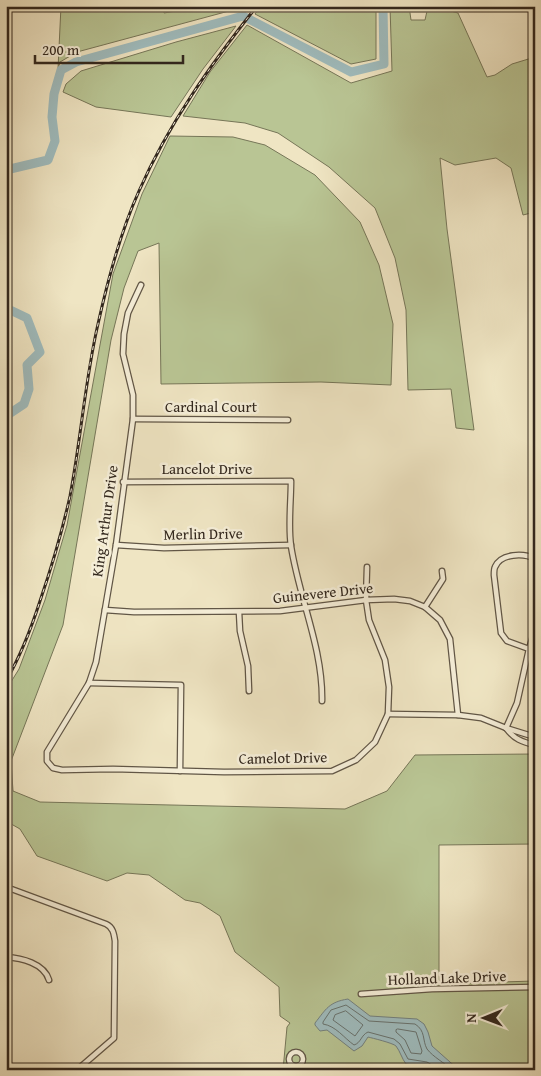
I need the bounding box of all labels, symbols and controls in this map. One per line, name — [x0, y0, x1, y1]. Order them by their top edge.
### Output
scale bar — [35, 32, 182, 64]
text: 200 m — [42, 39, 80, 60]
street label: Cardinal Court — [165, 396, 258, 417]
street label: Lancelot Drive — [162, 458, 252, 479]
street label: King Arthur Drive — [86, 464, 123, 578]
street label: Merlin Drive — [163, 522, 243, 545]
street label: Guinevere Drive — [272, 577, 374, 608]
street label: Camelot Drive — [238, 746, 327, 769]
street label: Holland Lake Drive — [387, 965, 507, 990]
north arrow — [458, 994, 508, 1044]
text: N — [461, 1013, 481, 1023]

